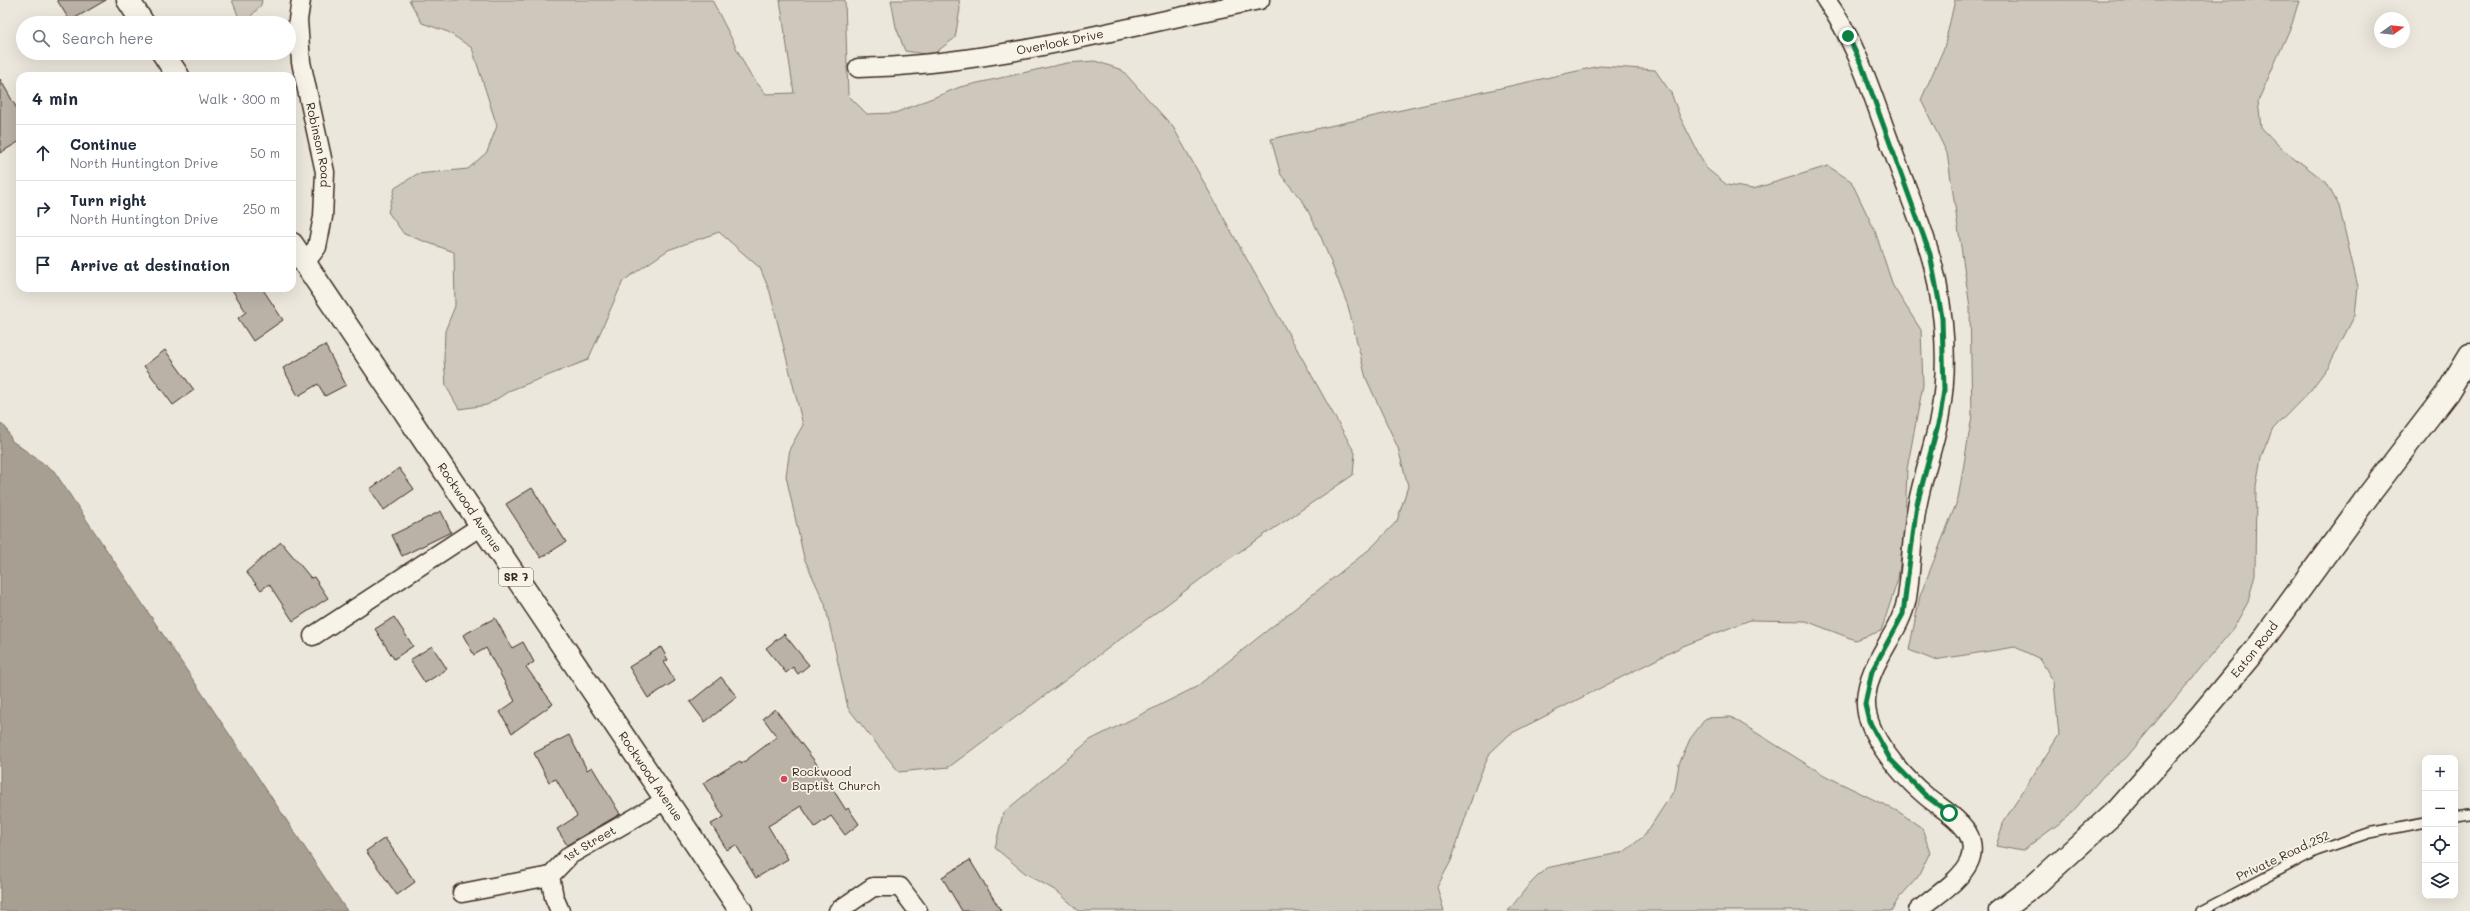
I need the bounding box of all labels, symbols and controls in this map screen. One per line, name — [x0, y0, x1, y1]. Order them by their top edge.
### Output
north arrow — [2374, 12, 2410, 48]
search box — [16, 16, 296, 60]
street label: Overlook Drive — [1015, 25, 1105, 58]
icon: search — [30, 27, 52, 49]
route end — [1839, 27, 1857, 45]
text: Search here — [62, 28, 153, 48]
text: 4 min — [32, 87, 78, 109]
text: Walk · 300 m — [198, 90, 280, 107]
street label: Robinson Road — [303, 101, 334, 188]
text: Continue — [70, 134, 137, 154]
icon: ahead — [32, 142, 54, 164]
text: 50 m — [250, 144, 280, 161]
text: North Huntington Drive — [70, 154, 218, 171]
text: Turn right — [70, 190, 147, 210]
icon: right — [32, 198, 54, 220]
text: 250 m — [243, 200, 280, 217]
text: North Huntington Drive — [70, 210, 218, 227]
icon: arrive — [32, 254, 54, 276]
text: Arrive at destination — [70, 255, 230, 275]
street label: Rockwood Avenue — [434, 459, 506, 555]
road number: SR 7 — [499, 568, 533, 586]
street label: Eaton Road — [2227, 618, 2281, 680]
street label: Rockwood Avenue — [615, 728, 687, 824]
map controls — [2422, 755, 2458, 899]
button: + — [2422, 755, 2458, 791]
place label: Rockwood Baptist Church — [792, 763, 880, 793]
marker: Rockwood Baptist Church — [779, 774, 789, 784]
button: − — [2422, 791, 2458, 827]
route start — [1940, 804, 1958, 822]
street label: 1st Street — [559, 822, 618, 865]
street label: Private Road 252 — [2233, 826, 2332, 884]
button: locate — [2422, 827, 2458, 863]
button: layers — [2422, 863, 2458, 899]

